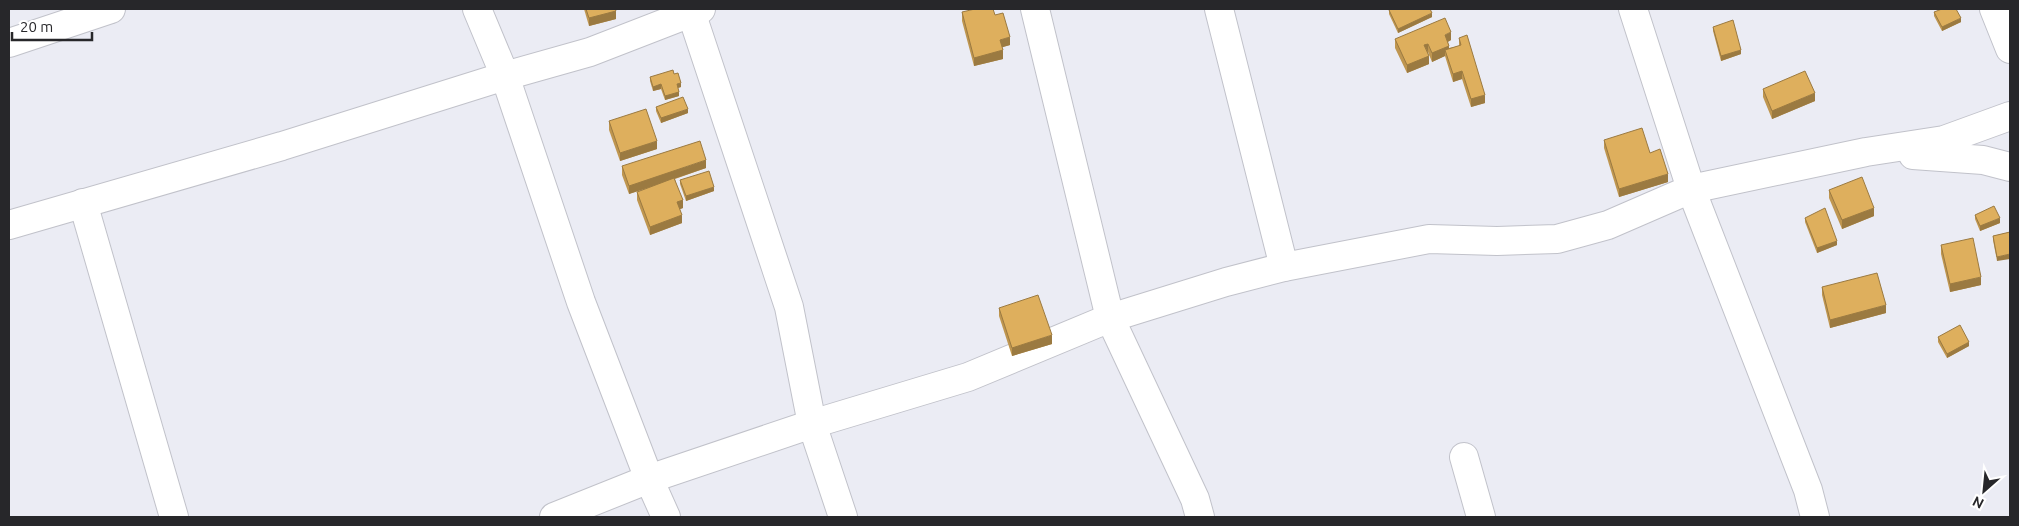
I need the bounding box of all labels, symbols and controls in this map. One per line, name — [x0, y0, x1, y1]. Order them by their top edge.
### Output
scale bar — [12, 10, 92, 42]
text: 20 m — [20, 18, 53, 35]
north arrow — [1959, 466, 2009, 516]
text: N — [1970, 493, 1986, 512]

